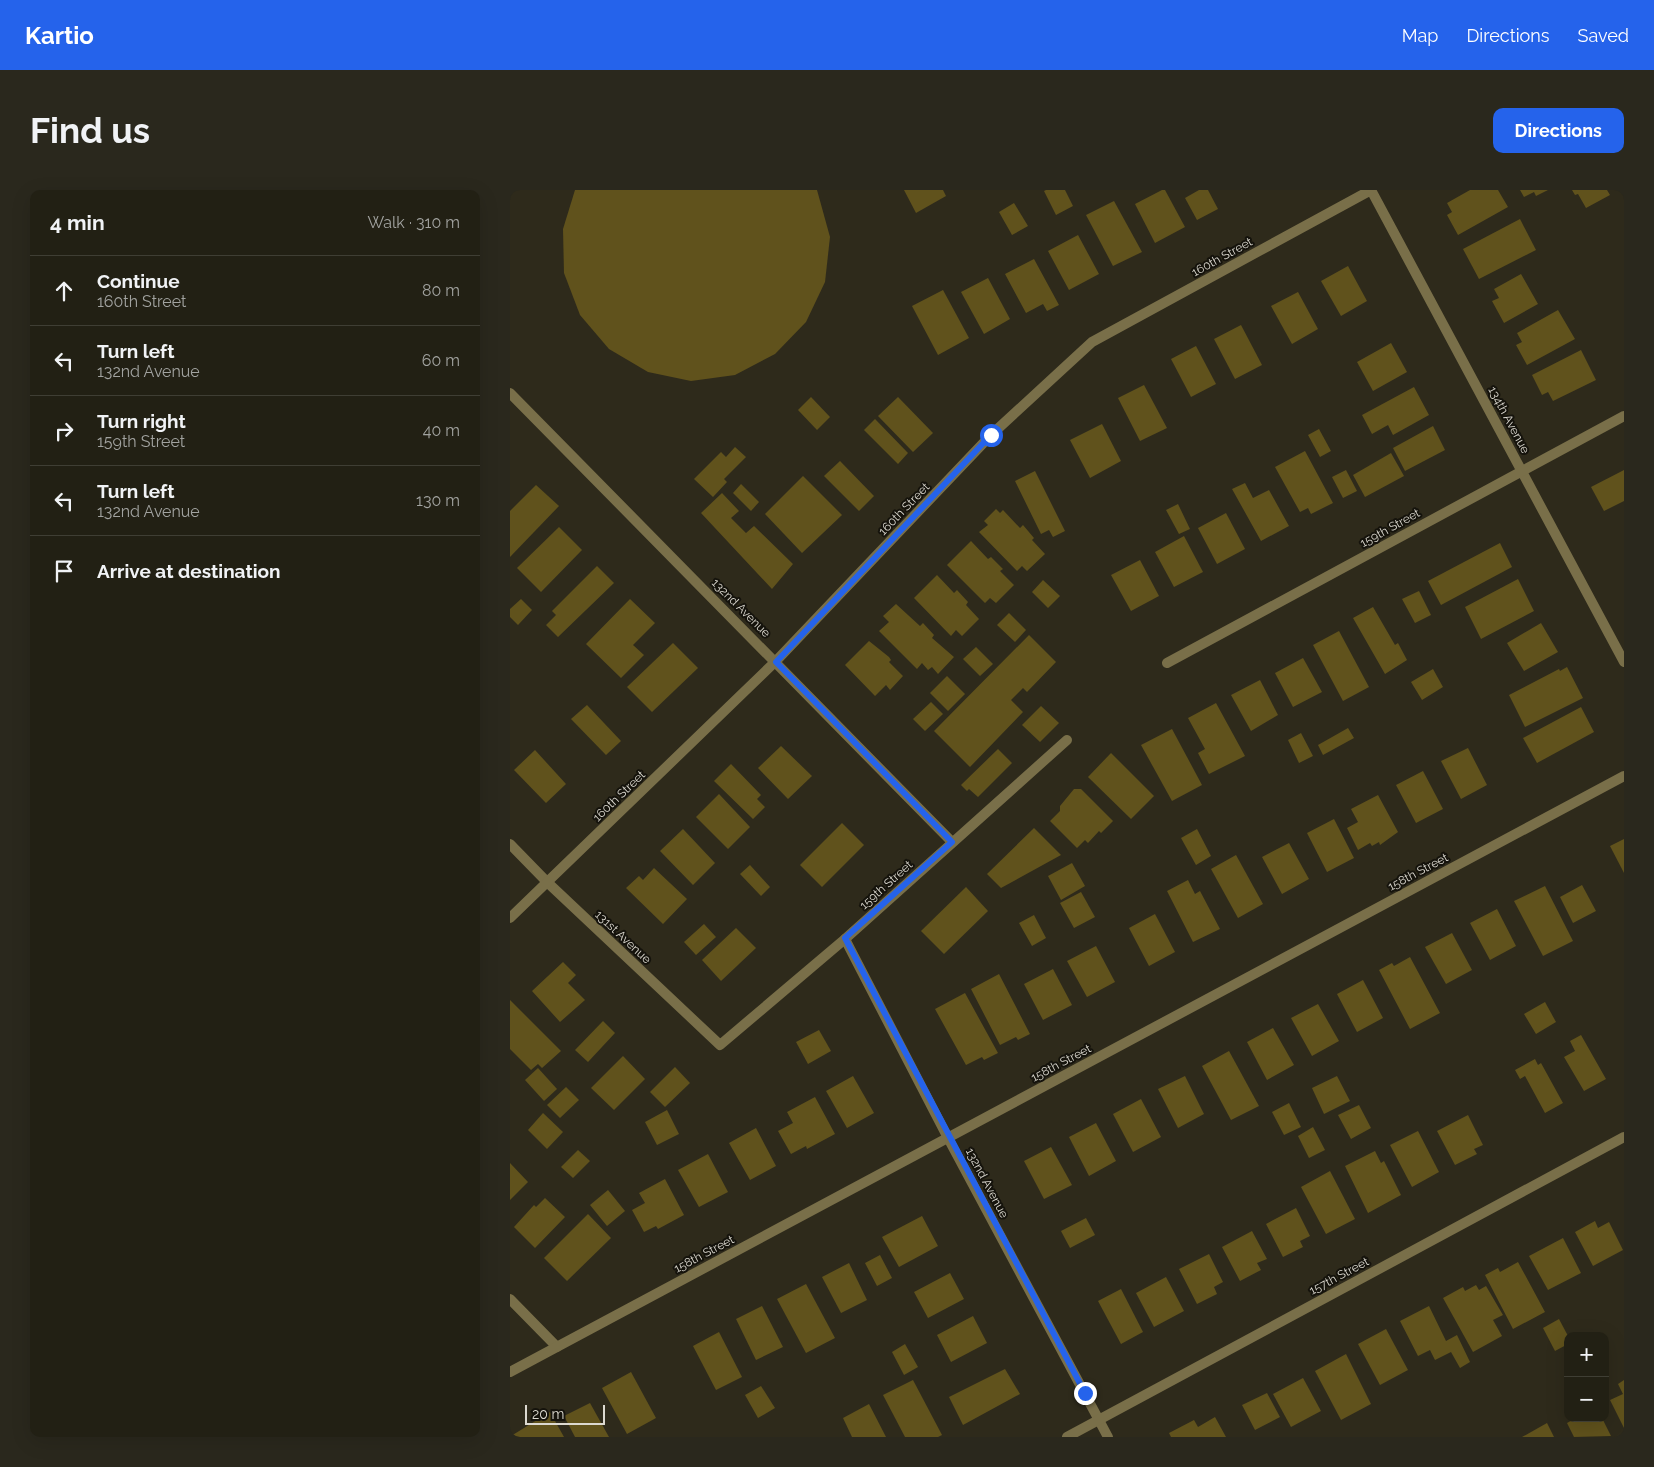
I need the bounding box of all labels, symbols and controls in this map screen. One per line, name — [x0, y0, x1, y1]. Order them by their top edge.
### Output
text: Kartio — [25, 21, 94, 50]
text: Map — [1402, 25, 1438, 46]
text: Directions — [1466, 25, 1550, 46]
text: Saved — [1578, 25, 1629, 46]
button: Directions — [1493, 108, 1624, 153]
text: Find us — [30, 110, 150, 151]
text: 4 min — [50, 210, 105, 235]
text: Walk · 310 m — [367, 213, 460, 232]
street label: 160th Street — [1189, 235, 1255, 279]
text: Continue — [97, 270, 180, 292]
icon: ahead — [50, 277, 78, 305]
text: 80 m — [422, 281, 460, 300]
text: 160th Street — [97, 292, 186, 311]
text: Turn left — [97, 340, 174, 362]
icon: left — [50, 347, 78, 375]
text: 60 m — [422, 351, 460, 370]
text: 132nd Avenue — [97, 362, 200, 381]
street label: 134th Avenue — [1485, 384, 1533, 456]
text: Turn right — [97, 410, 186, 432]
icon: right — [50, 417, 78, 445]
text: 40 m — [423, 421, 460, 440]
route start — [980, 424, 1003, 447]
text: 159th Street — [97, 432, 185, 451]
text: Turn left — [97, 480, 174, 502]
street label: 160th Street — [876, 480, 932, 538]
icon: left — [50, 487, 78, 515]
text: 130 m — [416, 491, 460, 510]
text: 132nd Avenue — [97, 502, 200, 521]
street label: 159th Street — [1358, 506, 1422, 550]
icon: arrive — [50, 557, 78, 585]
text: Arrive at destination — [97, 560, 281, 582]
street label: 132nd Avenue — [709, 576, 773, 640]
street label: 160th Street — [590, 768, 648, 824]
street label: 158th Street — [1386, 850, 1450, 894]
street label: 159th Street — [857, 858, 915, 912]
street label: 131st Avenue — [592, 908, 654, 966]
street label: 158th Street — [1029, 1041, 1093, 1085]
street label: 132nd Avenue — [963, 1146, 1011, 1220]
street label: 158th Street — [672, 1232, 736, 1276]
street label: 157th Street — [1307, 1254, 1371, 1298]
map controls — [1564, 1332, 1609, 1422]
button: + — [1564, 1332, 1609, 1377]
button: − — [1564, 1377, 1609, 1422]
route end — [1074, 1382, 1097, 1405]
scale bar — [525, 1402, 605, 1425]
text: 20 m — [532, 1406, 564, 1422]

